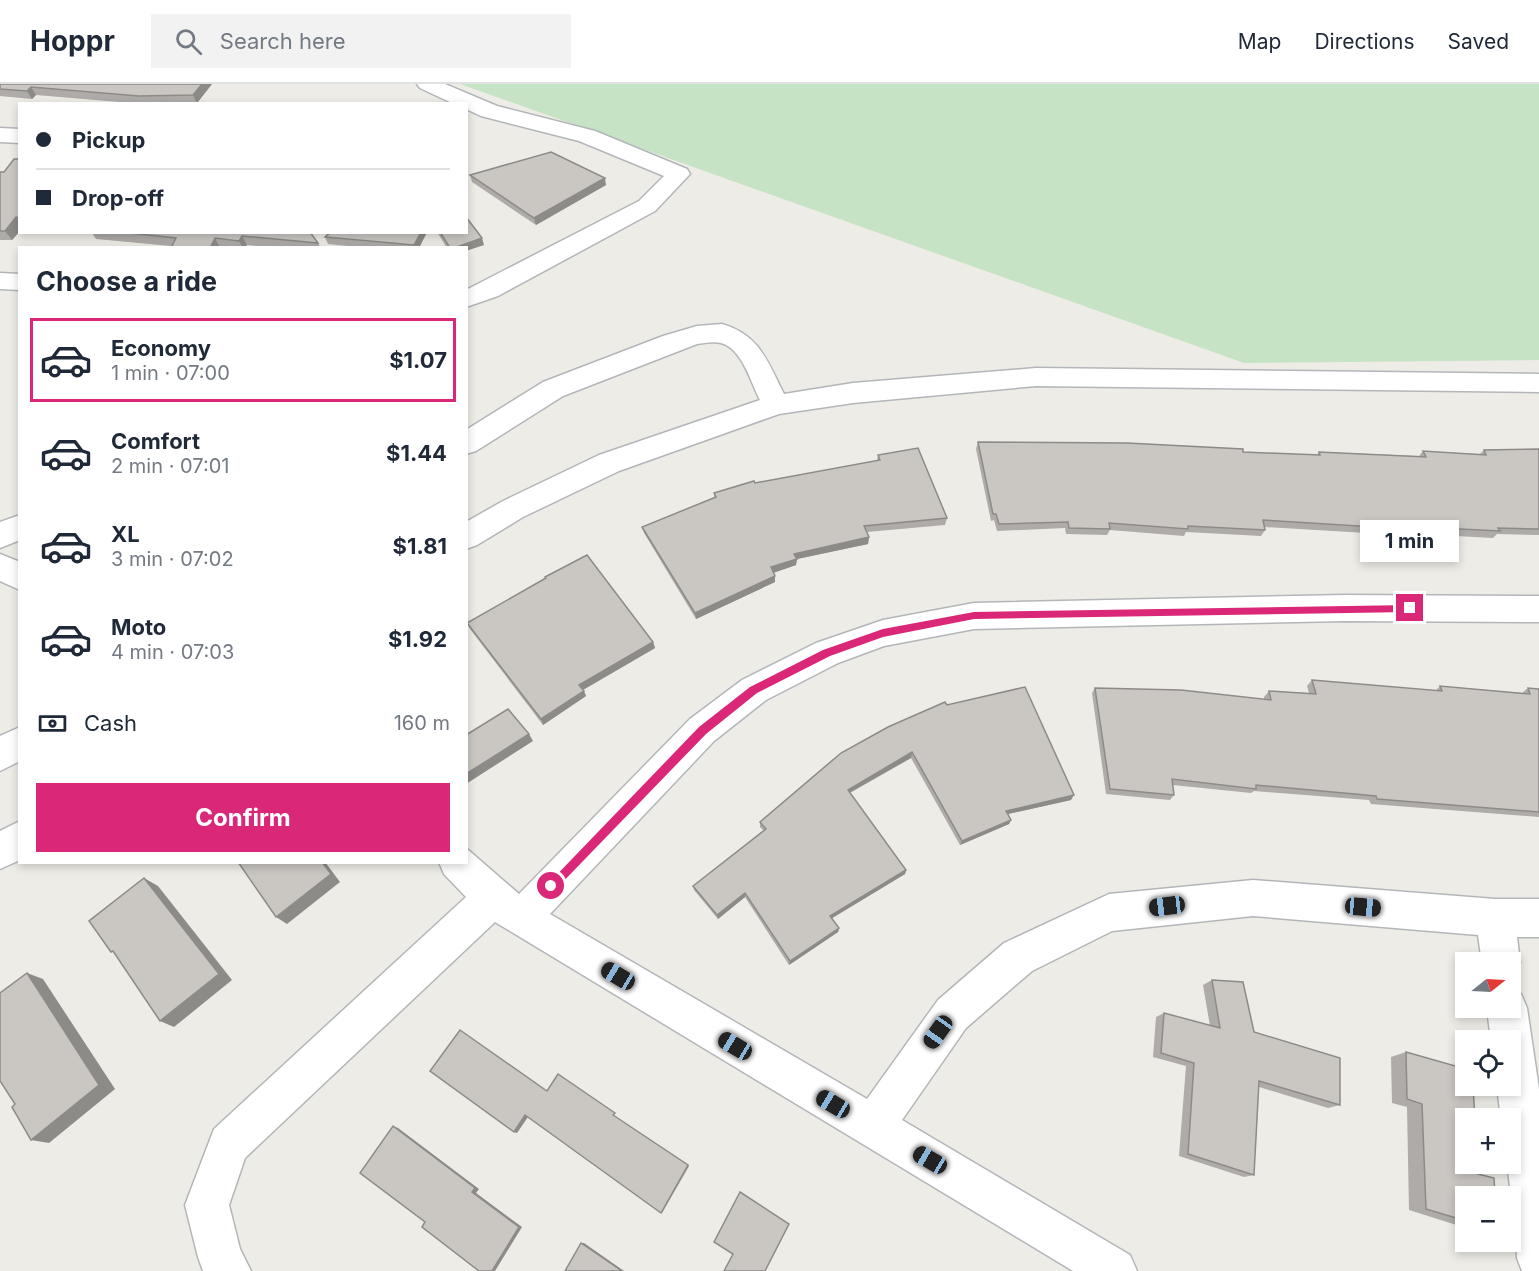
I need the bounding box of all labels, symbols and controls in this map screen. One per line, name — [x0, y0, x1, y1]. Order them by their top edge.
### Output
search box — [151, 14, 571, 68]
text: Hoppr — [30, 24, 115, 58]
icon: search — [172, 25, 205, 58]
text: Search here — [220, 28, 346, 54]
text: Map — [1238, 29, 1281, 54]
text: Directions — [1314, 29, 1415, 54]
text: Saved — [1448, 29, 1509, 54]
text: Pickup — [72, 127, 146, 153]
text: Drop-off — [72, 185, 164, 211]
text: Choose a ride — [36, 265, 217, 298]
icon: car — [39, 333, 93, 387]
text: Economy — [111, 335, 211, 361]
text: $1.07 — [389, 347, 447, 373]
text: 1 min · 07:00 — [111, 361, 230, 385]
icon: car — [39, 426, 93, 480]
text: Comfort — [111, 428, 200, 454]
text: $1.44 — [386, 440, 447, 466]
text: 2 min · 07:01 — [111, 454, 229, 478]
icon: car — [39, 519, 93, 573]
text: XL — [111, 521, 140, 547]
callout: 1 min — [1360, 521, 1460, 563]
text: 1 min — [1385, 529, 1434, 553]
text: $1.81 — [393, 533, 447, 559]
text: 3 min · 07:02 — [111, 547, 234, 571]
route end — [1396, 594, 1423, 621]
icon: car — [39, 612, 93, 666]
text: Moto — [111, 614, 166, 640]
text: $1.92 — [388, 626, 447, 652]
text: 4 min · 07:03 — [111, 640, 234, 664]
icon: cash — [36, 707, 69, 740]
text: Cash — [84, 710, 137, 736]
text: 160 m — [394, 711, 450, 735]
button: Confirm — [36, 783, 450, 852]
route start — [537, 872, 564, 899]
car — [1148, 895, 1186, 917]
car — [1344, 896, 1382, 918]
north arrow — [1455, 952, 1521, 1018]
map controls — [1455, 952, 1521, 1252]
car — [598, 959, 638, 993]
car — [920, 1012, 956, 1052]
car — [715, 1029, 755, 1063]
button: locate — [1455, 1030, 1521, 1096]
car — [813, 1087, 853, 1121]
button: + — [1455, 1108, 1521, 1174]
car — [910, 1143, 950, 1177]
button: − — [1455, 1186, 1521, 1252]

